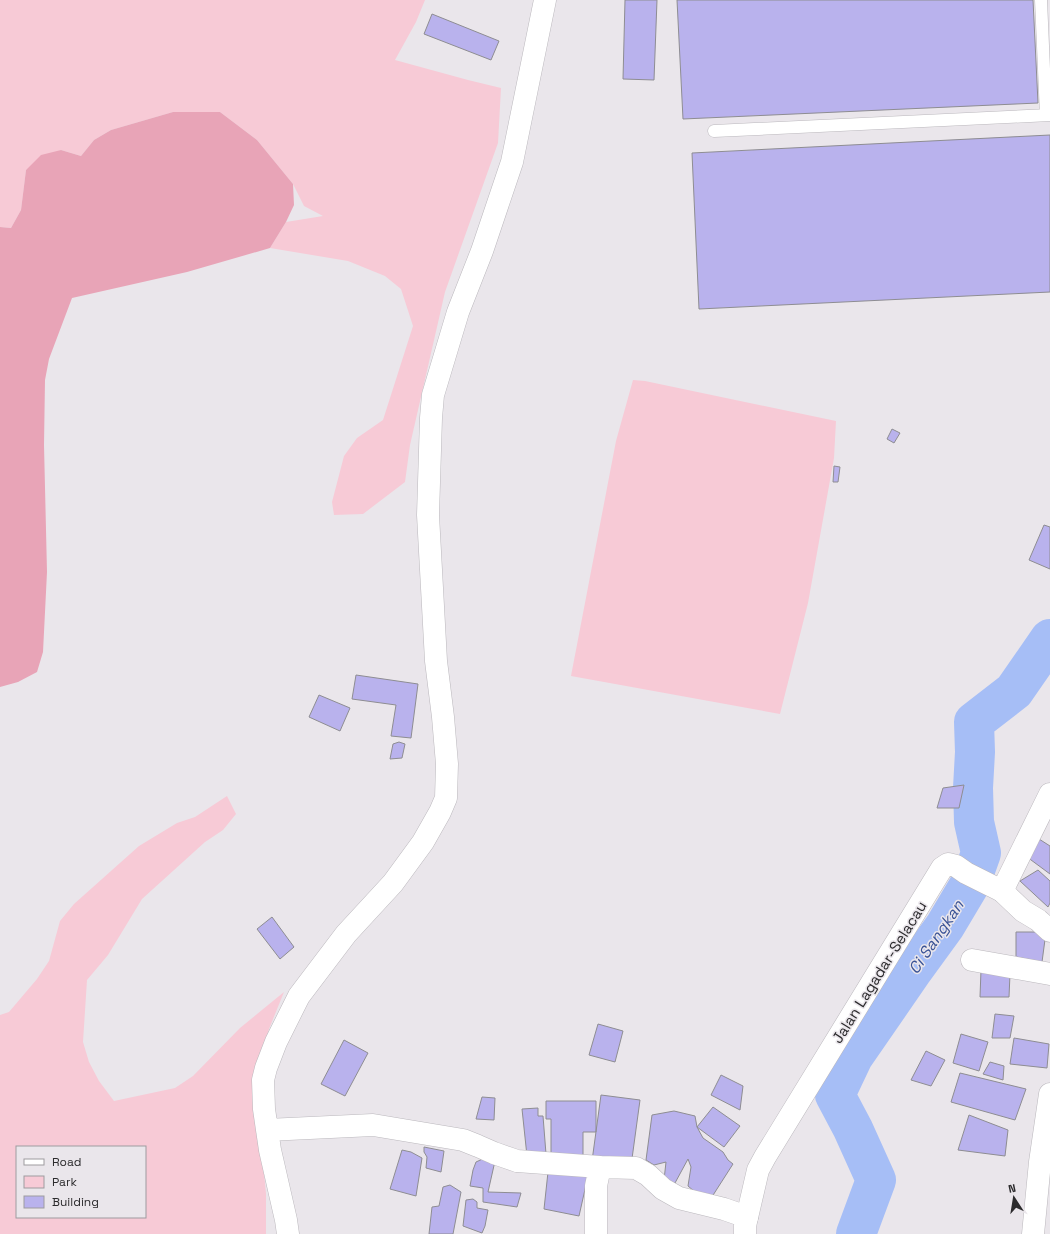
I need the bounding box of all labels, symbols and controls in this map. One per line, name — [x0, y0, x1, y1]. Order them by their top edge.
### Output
water label: Ci Sangkan — [904, 895, 969, 978]
street label: Jalan Lagadar-Selacau — [827, 897, 931, 1047]
legend — [16, 1146, 146, 1218]
text: Road — [52, 1154, 81, 1170]
text: Park — [52, 1174, 77, 1190]
north arrow — [994, 1178, 1034, 1218]
text: N — [1007, 1181, 1017, 1196]
text: Building — [52, 1194, 99, 1210]

